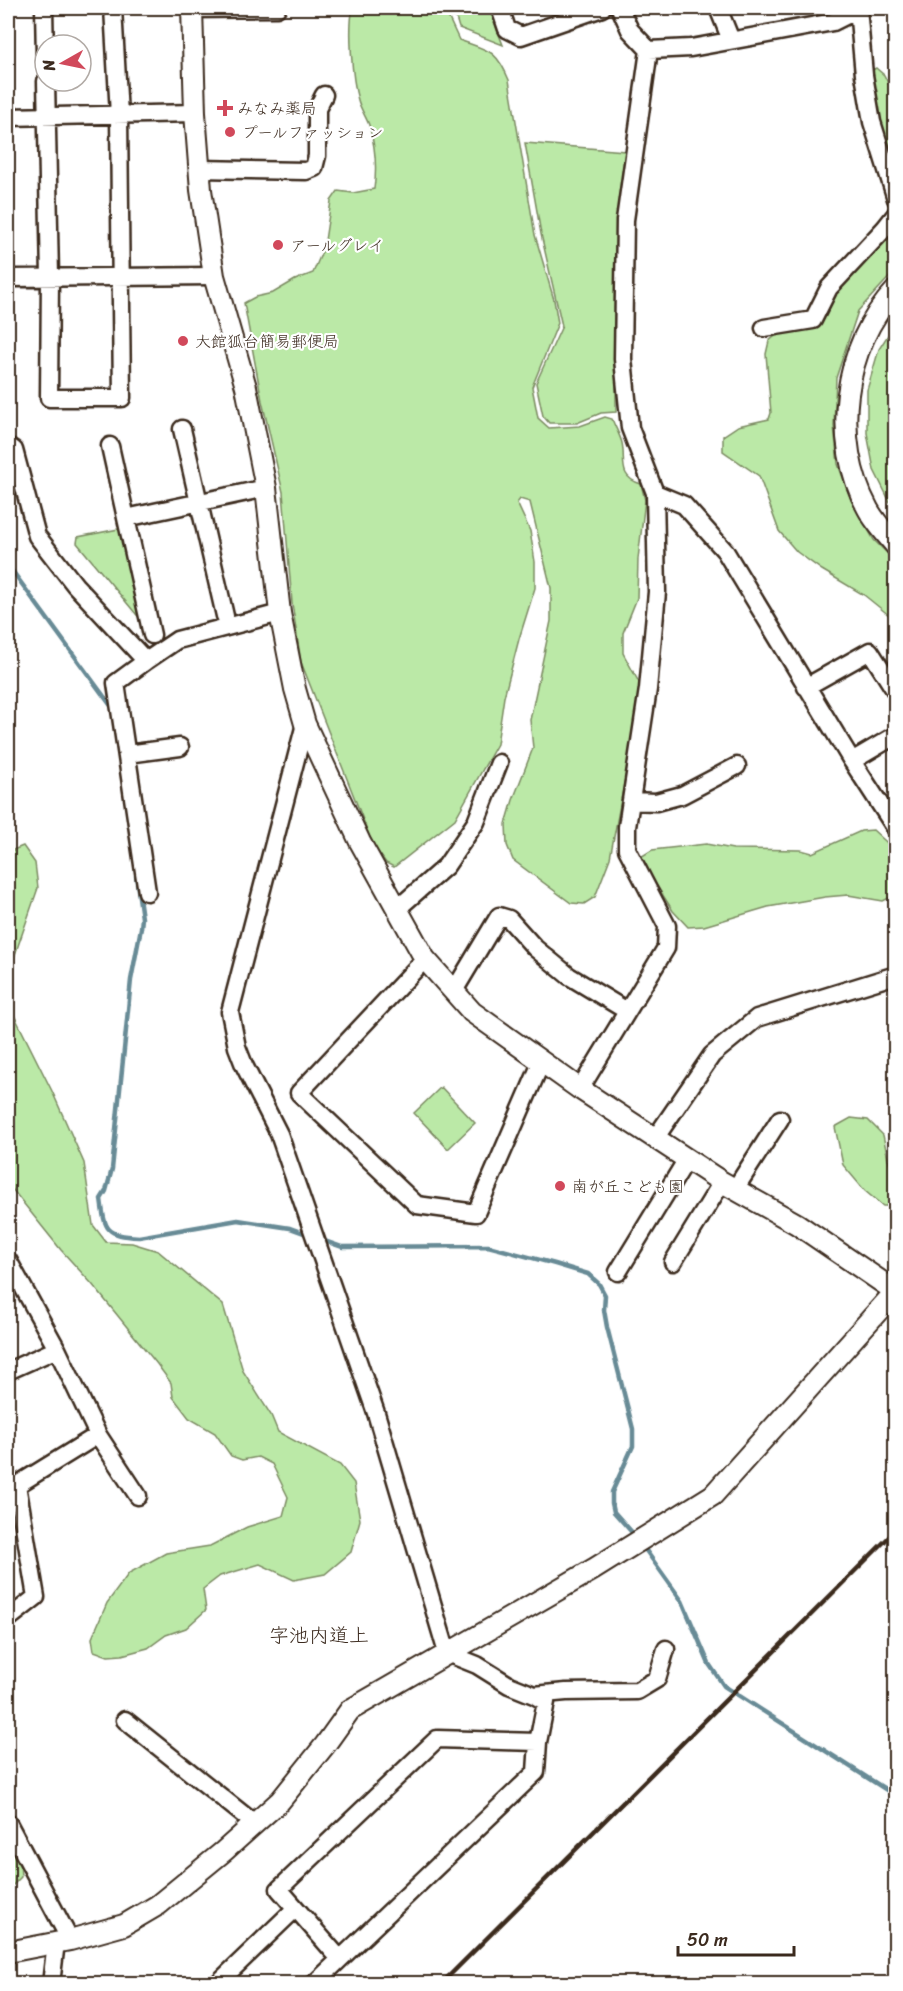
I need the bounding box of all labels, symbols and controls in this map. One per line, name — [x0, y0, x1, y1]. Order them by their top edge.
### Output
north arrow — [33, 33, 93, 93]
text: N — [33, 57, 64, 74]
place label: みなみ薬局 — [237, 94, 317, 123]
marker: みなみ薬局 — [218, 101, 232, 115]
place label: プールファッション — [242, 118, 383, 147]
marker: プールファッション — [223, 125, 237, 139]
place label: アールグレイ — [290, 231, 384, 260]
marker: アールグレイ — [271, 238, 285, 252]
place label: 大館狐台簡易郵便局 — [195, 327, 339, 356]
marker: 大館狐台簡易郵便局 — [176, 334, 190, 348]
place label: 南が丘こども園 — [572, 1172, 684, 1201]
marker: 南が丘こども園 — [553, 1179, 567, 1193]
district label: 字池内道上 — [269, 1618, 369, 1653]
scale bar — [678, 1919, 794, 1957]
text: 50 m — [687, 1924, 728, 1956]

